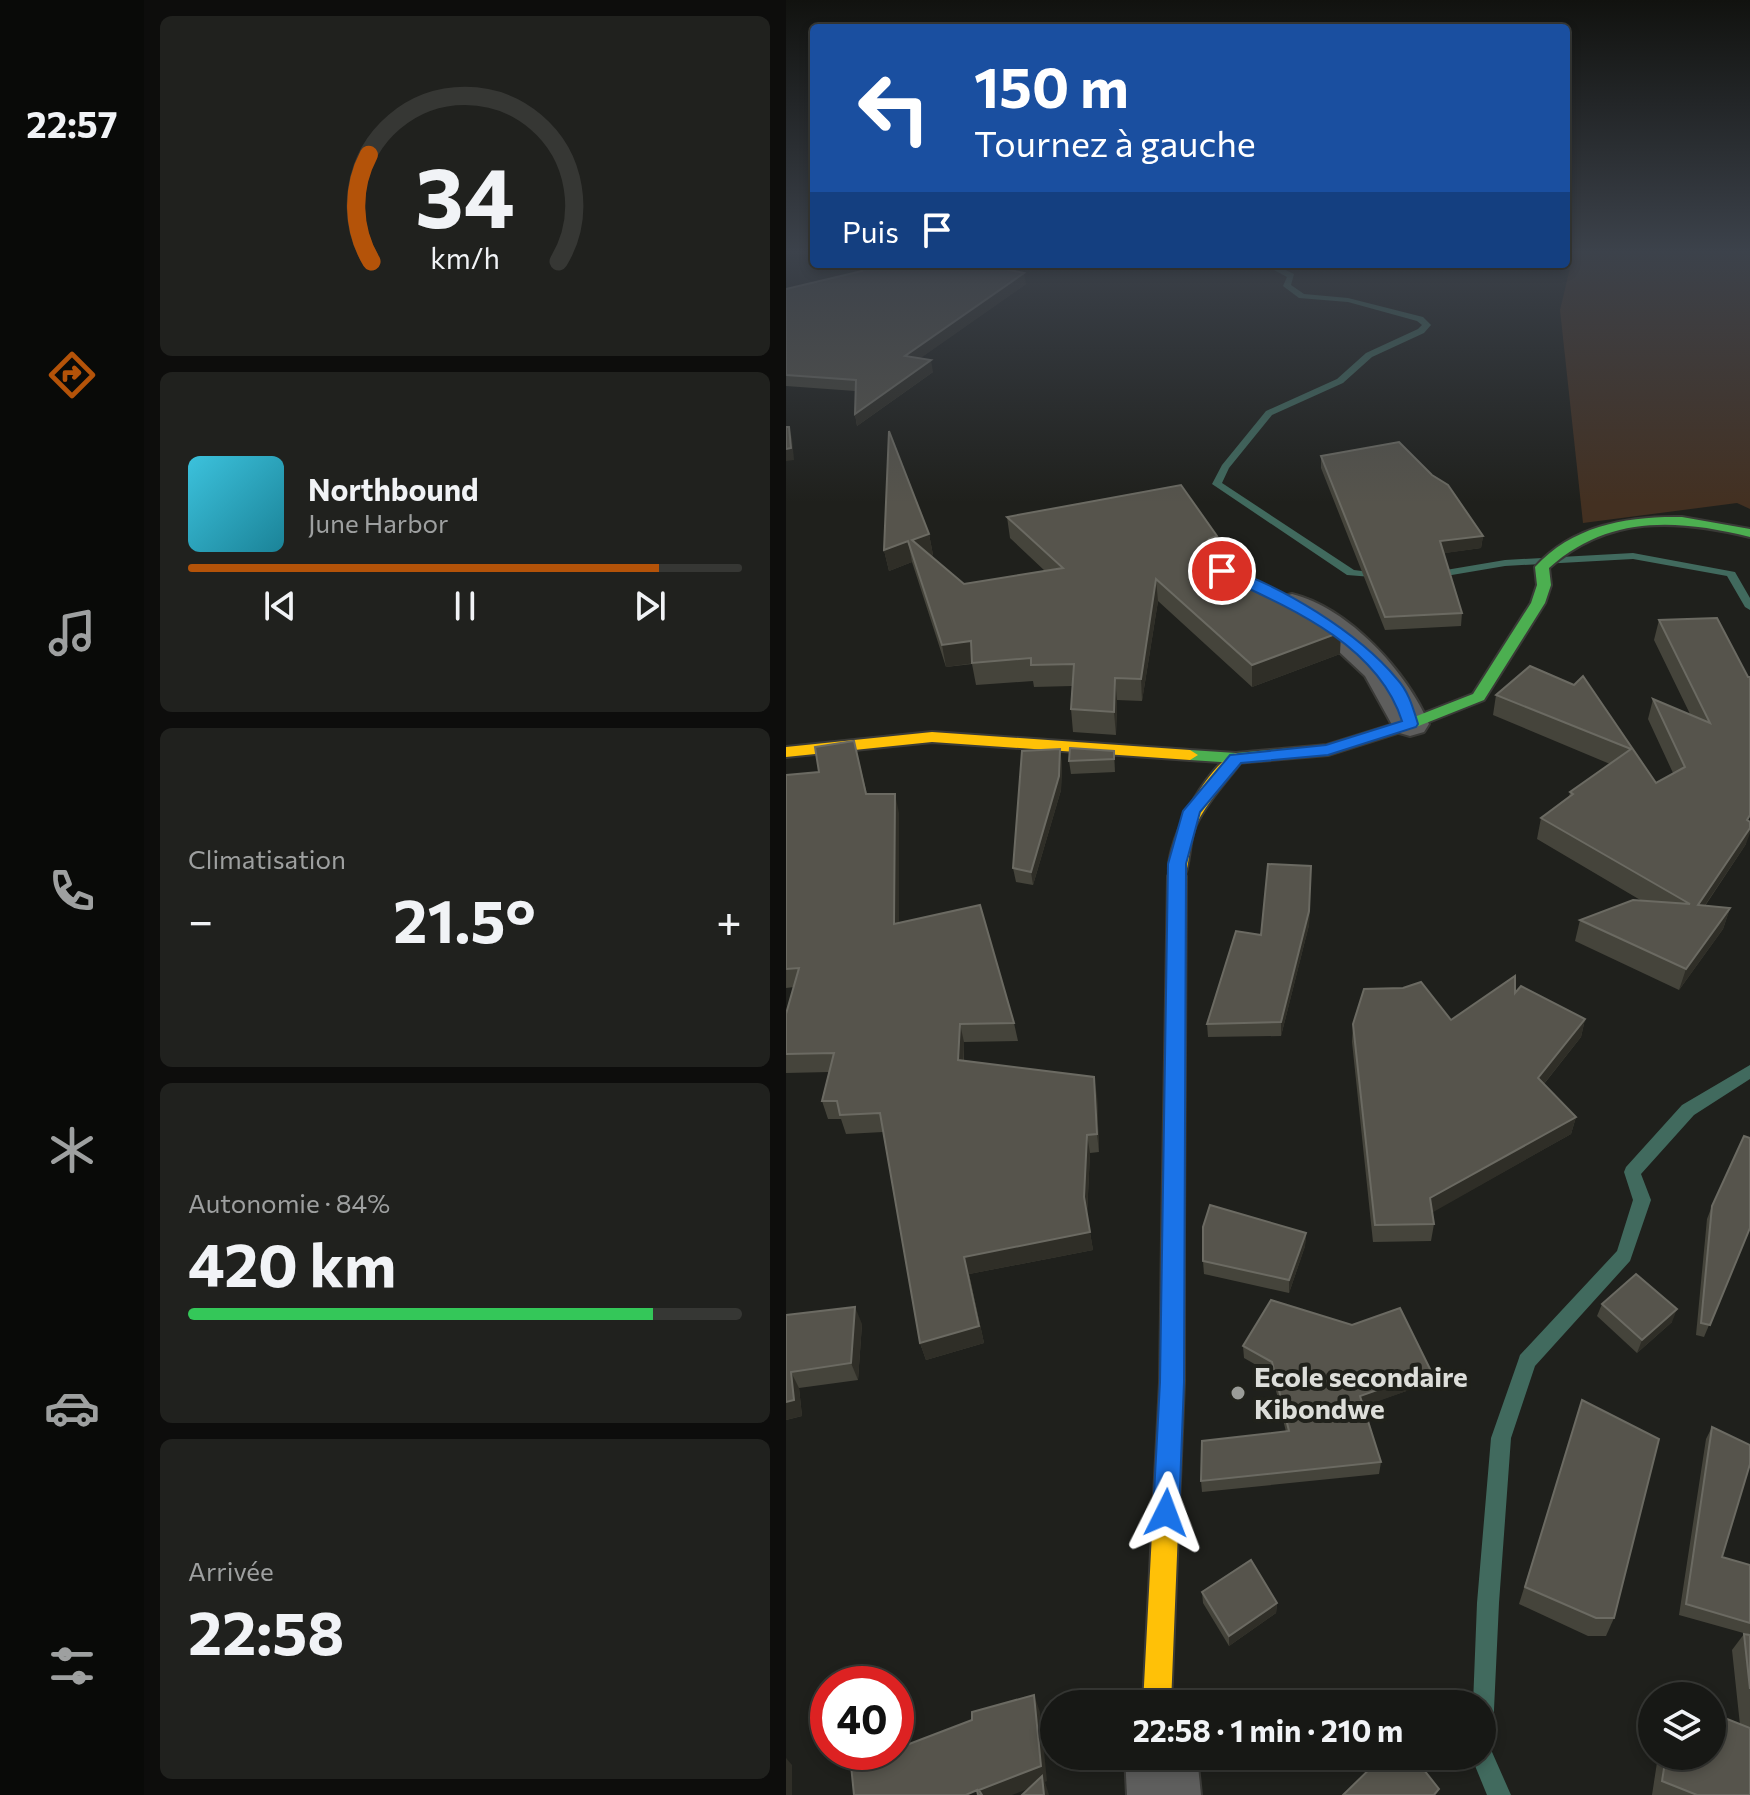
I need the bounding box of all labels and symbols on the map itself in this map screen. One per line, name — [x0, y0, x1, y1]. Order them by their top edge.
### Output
pin — [1188, 537, 1256, 605]
place label: Ecole secondaire Kibondwe — [1254, 1359, 1468, 1425]
marker: Ecole secondaire Kibondwe — [1229, 1384, 1247, 1402]
position arrow — [1124, 1471, 1208, 1555]
speed limit sign: 40 — [810, 1666, 914, 1770]

